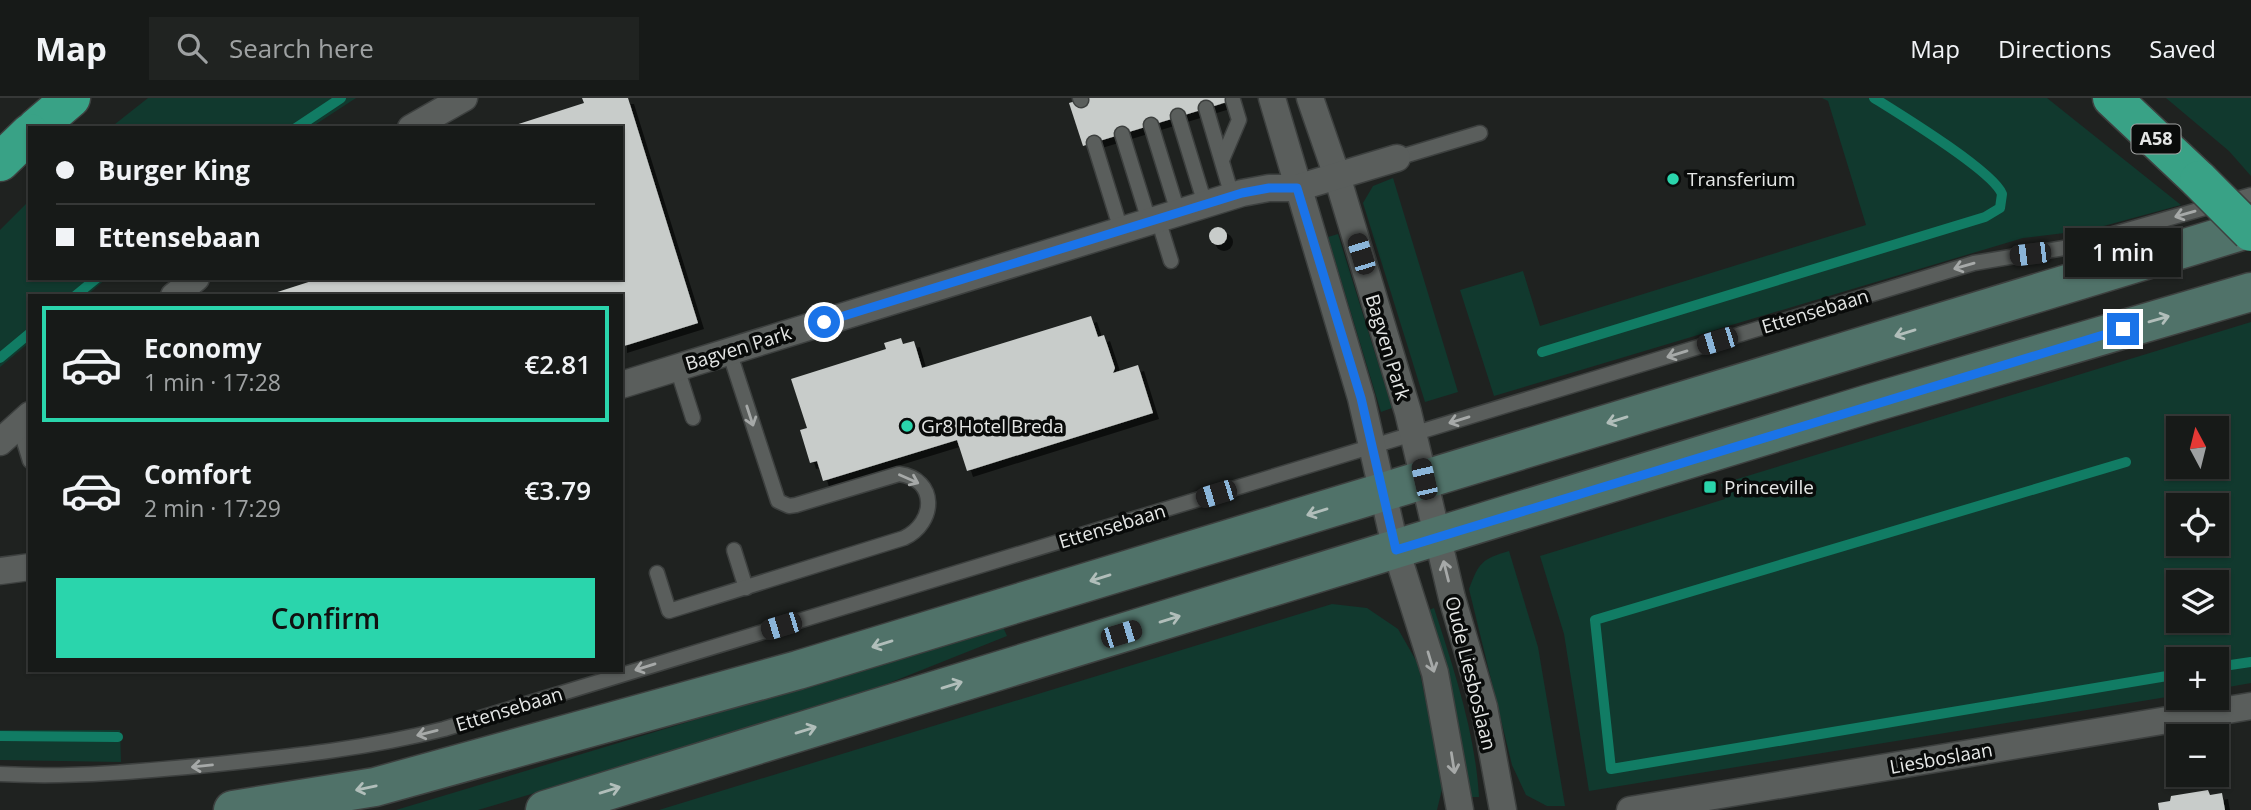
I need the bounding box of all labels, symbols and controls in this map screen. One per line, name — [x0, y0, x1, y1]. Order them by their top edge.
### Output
search box — [149, 17, 639, 80]
text: Map — [35, 26, 107, 71]
icon: search — [173, 29, 211, 67]
text: Search here — [229, 30, 374, 66]
text: Map — [1910, 32, 1960, 65]
text: Directions — [1998, 32, 2111, 65]
text: Saved — [2149, 32, 2216, 65]
road number: A58 — [2132, 124, 2180, 154]
text: Burger King — [98, 152, 250, 188]
place label: Transferium — [1687, 166, 1795, 192]
marker: Transferium — [1665, 171, 1681, 187]
one-way arrow — [2175, 208, 2197, 221]
text: Ettensebaan — [98, 219, 261, 255]
callout: 1 min — [2065, 228, 2181, 276]
car — [1345, 231, 1378, 277]
text: 1 min — [2092, 236, 2154, 268]
car — [2008, 241, 2053, 267]
one-way arrow — [1954, 260, 1976, 273]
street label: Ettensebaan — [1758, 282, 1872, 340]
street label: Bagven Park — [1360, 291, 1416, 403]
route start — [808, 306, 840, 338]
one-way arrow — [2148, 311, 2170, 324]
route end — [2107, 313, 2139, 345]
street label: Bagven Park — [682, 320, 794, 376]
car — [1694, 325, 1741, 357]
one-way arrow — [1894, 327, 1916, 340]
text: Economy — [144, 330, 262, 366]
icon: car — [60, 333, 123, 396]
text: €2.81 — [524, 346, 591, 382]
one-way arrow — [1666, 348, 1688, 361]
text: 1 min · 17:28 — [144, 366, 281, 398]
one-way arrow — [745, 405, 757, 427]
place label: Gr8 Hotel Breda — [921, 413, 1064, 439]
one-way arrow — [1448, 415, 1470, 428]
one-way arrow — [1606, 415, 1628, 428]
north arrow — [2166, 416, 2230, 480]
map controls — [2166, 416, 2229, 787]
marker: Gr8 Hotel Breda — [899, 418, 915, 434]
text: Comfort — [144, 456, 251, 492]
car — [1410, 456, 1439, 502]
icon: car — [60, 459, 123, 522]
text: €3.79 — [524, 472, 591, 508]
one-way arrow — [897, 474, 919, 487]
place label: Princeville — [1724, 474, 1814, 500]
car — [1193, 478, 1240, 510]
marker: Princeville — [1702, 479, 1718, 495]
text: 2 min · 17:29 — [144, 492, 281, 524]
button: locate — [2166, 493, 2229, 556]
street label: Ettensebaan — [1055, 497, 1169, 555]
one-way arrow — [1307, 506, 1329, 519]
one-way arrow — [1438, 560, 1452, 583]
button: layers — [2166, 570, 2229, 633]
one-way arrow — [1089, 572, 1111, 585]
button: Confirm — [56, 578, 595, 658]
street label: Oude Liesboslaan — [1439, 593, 1503, 753]
car — [758, 610, 805, 642]
one-way arrow — [1159, 612, 1181, 625]
car — [1098, 618, 1145, 650]
one-way arrow — [872, 639, 894, 652]
button: + — [2166, 647, 2229, 710]
one-way arrow — [1426, 651, 1439, 673]
one-way arrow — [634, 662, 656, 675]
one-way arrow — [941, 678, 963, 691]
street label: Ettensebaan — [452, 680, 566, 738]
one-way arrow — [795, 722, 817, 735]
button: − — [2166, 724, 2229, 787]
one-way arrow — [416, 727, 439, 740]
street label: Liesboslaan — [1887, 736, 1995, 780]
one-way arrow — [1447, 751, 1460, 774]
one-way arrow — [191, 759, 214, 772]
one-way arrow — [355, 782, 378, 796]
one-way arrow — [599, 783, 621, 796]

